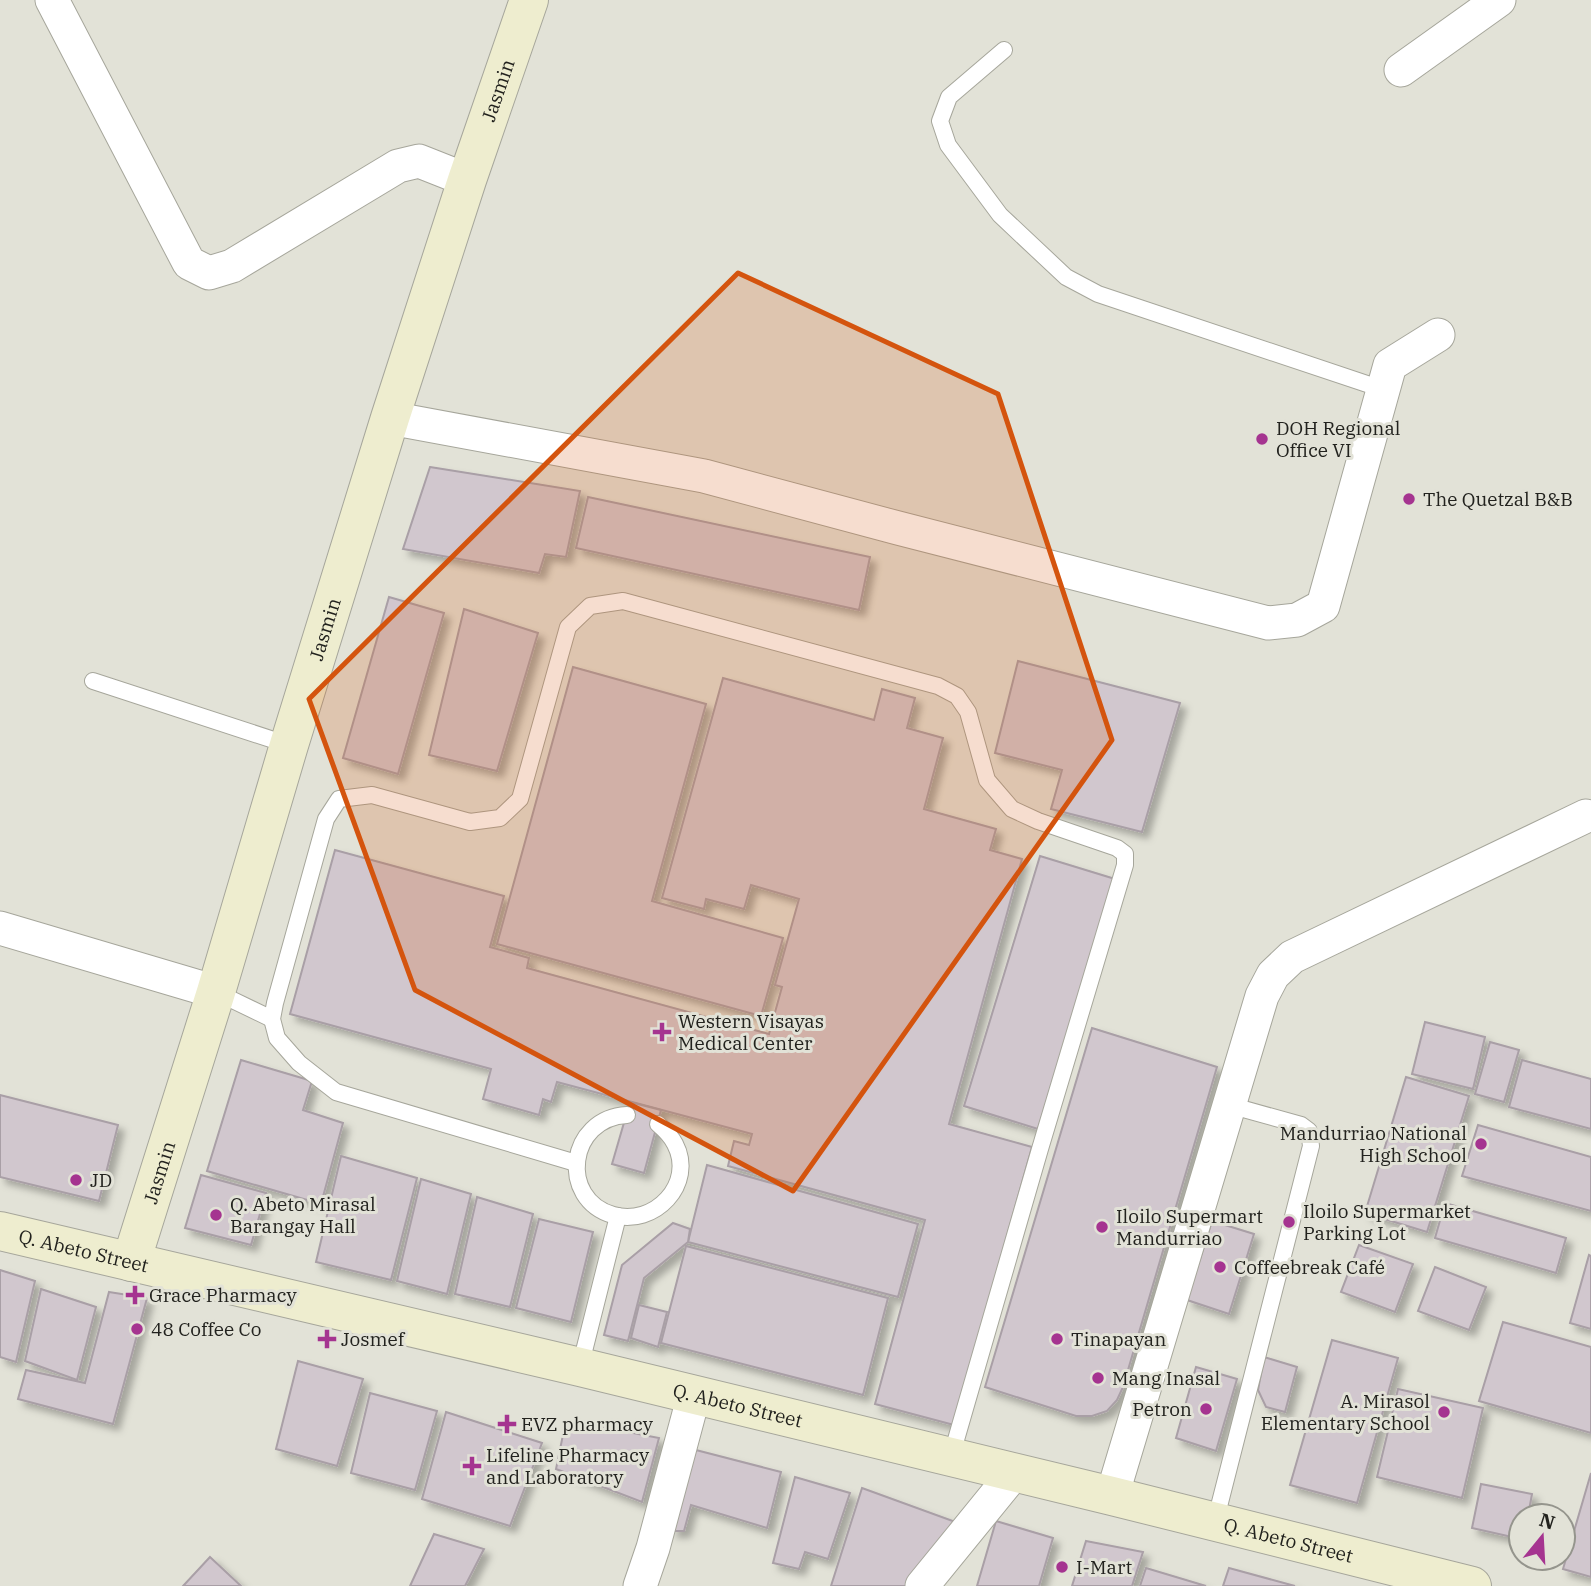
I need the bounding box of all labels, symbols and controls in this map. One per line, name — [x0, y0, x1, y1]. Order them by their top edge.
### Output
street label: Jasmin — [476, 56, 520, 125]
place label: DOH Regional Office VI — [1276, 416, 1401, 462]
marker: DOH Regional Office VI — [1254, 431, 1270, 447]
place label: The Quetzal B&B — [1423, 487, 1573, 511]
marker: The Quetzal B&B — [1401, 491, 1417, 507]
street label: Jasmin — [304, 595, 346, 663]
place label: Western Visayas Medical Center — [678, 1009, 824, 1055]
marker: Western Visayas Medical Center — [652, 1022, 672, 1042]
place label: Mandurriao National High School — [1280, 1121, 1467, 1167]
marker: Mandurriao National High School — [1473, 1136, 1489, 1152]
street label: Jasmin — [138, 1138, 180, 1207]
place label: JD — [90, 1168, 112, 1192]
marker: JD — [68, 1172, 84, 1188]
place label: Q. Abeto Mirasal Barangay Hall — [230, 1192, 376, 1238]
place label: Iloilo Supermarket Parking Lot — [1303, 1199, 1471, 1245]
place label: Iloilo Supermart Mandurriao — [1116, 1204, 1263, 1250]
marker: Q. Abeto Mirasal Barangay Hall — [208, 1207, 224, 1223]
marker: Iloilo Supermarket Parking Lot — [1281, 1214, 1297, 1230]
marker: Iloilo Supermart Mandurriao — [1094, 1219, 1110, 1235]
street label: Q. Abeto Street — [16, 1224, 151, 1278]
place label: Coffeebreak Café — [1234, 1255, 1385, 1279]
marker: Coffeebreak Café — [1212, 1259, 1228, 1275]
place label: Grace Pharmacy — [149, 1283, 298, 1307]
marker: Grace Pharmacy — [127, 1287, 143, 1303]
place label: 48 Coffee Co — [151, 1317, 261, 1341]
marker: 48 Coffee Co — [129, 1321, 145, 1337]
place label: Josmef — [341, 1327, 406, 1351]
place label: Tinapayan — [1071, 1327, 1166, 1351]
marker: Josmef — [319, 1331, 335, 1347]
marker: Tinapayan — [1049, 1331, 1065, 1347]
place label: Mang Inasal — [1112, 1366, 1221, 1390]
marker: Mang Inasal — [1090, 1370, 1106, 1386]
street label: Q. Abeto Street — [670, 1378, 805, 1433]
place label: A. Mirasol Elementary School — [1261, 1389, 1430, 1435]
place label: Petron — [1132, 1397, 1192, 1421]
marker: Petron — [1198, 1401, 1214, 1417]
marker: A. Mirasol Elementary School — [1436, 1404, 1452, 1420]
place label: EVZ pharmacy — [521, 1412, 654, 1436]
marker: EVZ pharmacy — [499, 1416, 515, 1432]
place label: Lifeline Pharmacy and Laboratory — [486, 1443, 650, 1489]
marker: Lifeline Pharmacy and Laboratory — [464, 1458, 480, 1474]
north arrow — [1507, 1502, 1577, 1572]
text: N — [1536, 1507, 1558, 1535]
street label: Q. Abeto Street — [1221, 1512, 1356, 1568]
place label: I-Mart — [1076, 1555, 1133, 1579]
marker: I-Mart — [1054, 1559, 1070, 1575]

